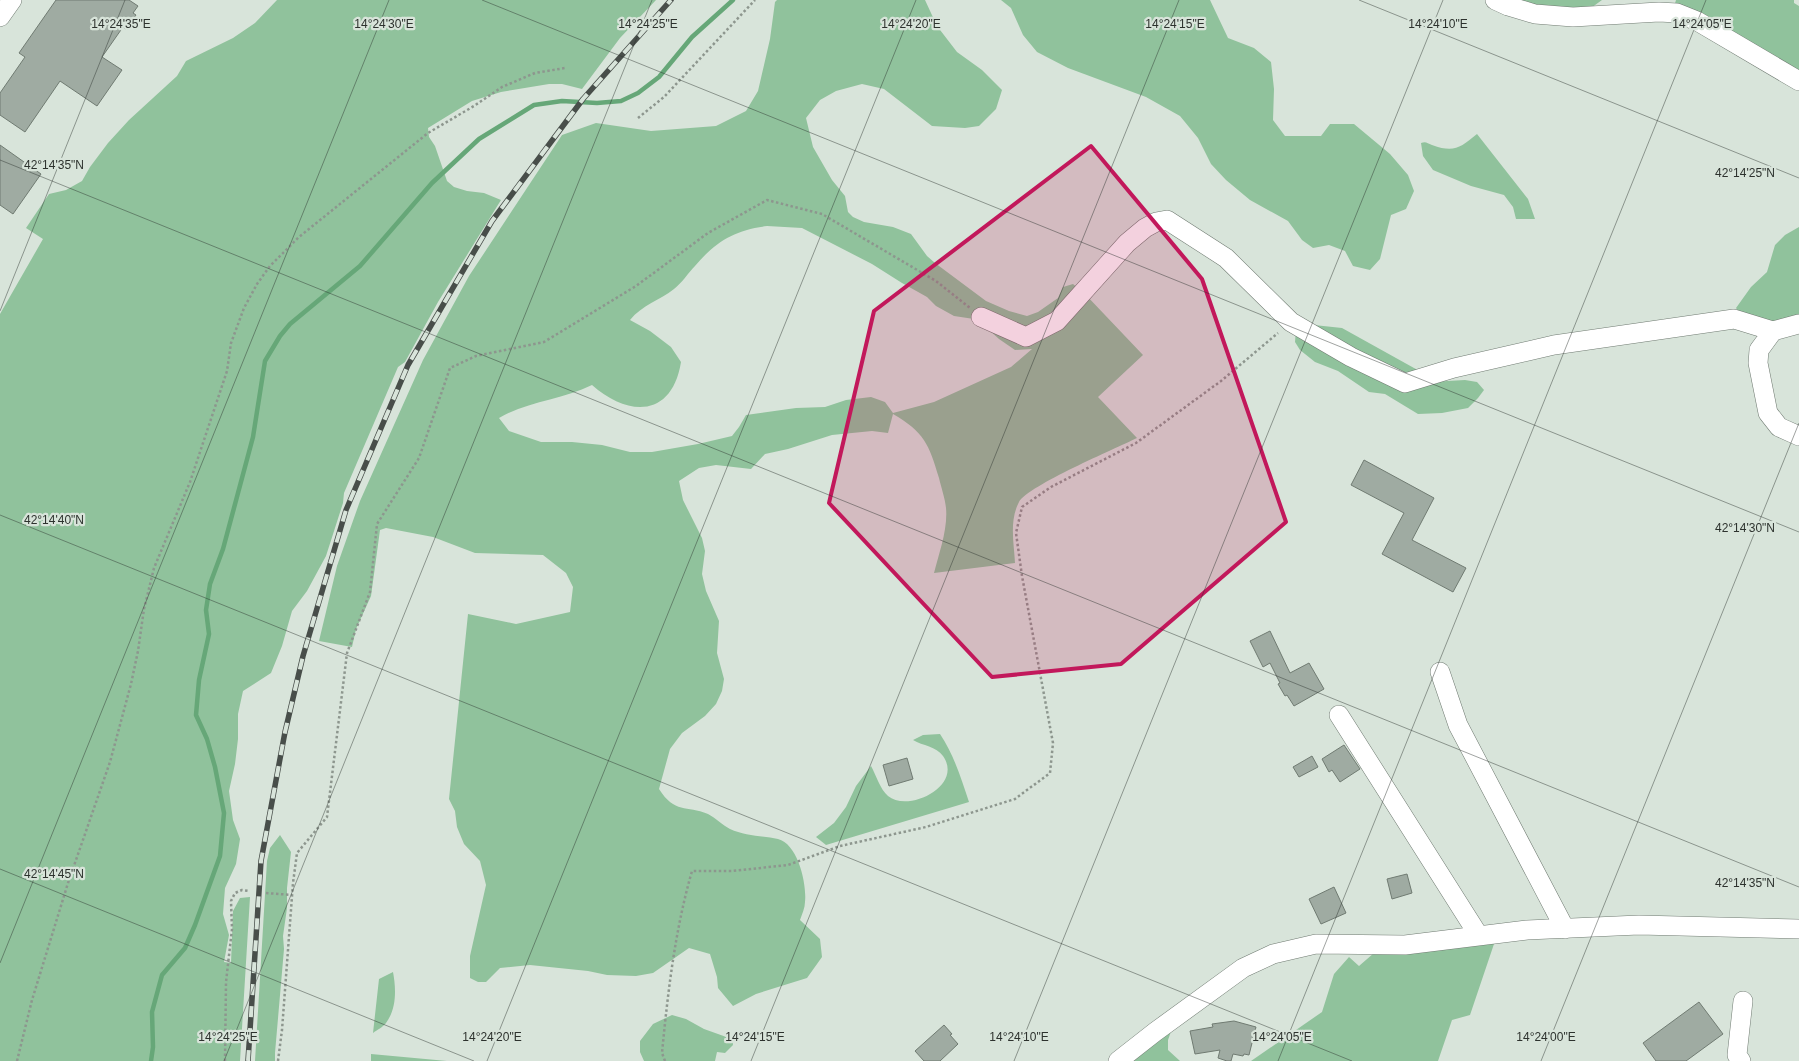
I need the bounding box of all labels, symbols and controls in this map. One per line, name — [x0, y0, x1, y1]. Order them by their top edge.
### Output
text: 14°24'35"E — [91, 17, 151, 31]
text: 14°24'30"E — [354, 17, 414, 31]
text: 14°24'25"E — [618, 17, 678, 31]
text: 14°24'20"E — [881, 17, 941, 31]
text: 14°24'15"E — [1145, 17, 1205, 31]
text: 14°24'10"E — [1408, 17, 1468, 31]
text: 14°24'05"E — [1672, 17, 1732, 31]
text: 42°14'35"N — [24, 158, 84, 172]
text: 42°14'25"N — [1715, 166, 1775, 180]
text: 42°14'40"N — [24, 513, 84, 527]
text: 42°14'30"N — [1715, 521, 1775, 535]
text: 42°14'45"N — [24, 867, 84, 881]
text: 42°14'35"N — [1715, 876, 1775, 890]
text: 14°24'25"E — [198, 1030, 258, 1044]
text: 14°24'20"E — [462, 1030, 522, 1044]
text: 14°24'15"E — [725, 1030, 785, 1044]
text: 14°24'10"E — [989, 1030, 1049, 1044]
text: 14°24'05"E — [1252, 1030, 1312, 1044]
text: 14°24'00"E — [1516, 1030, 1576, 1044]

